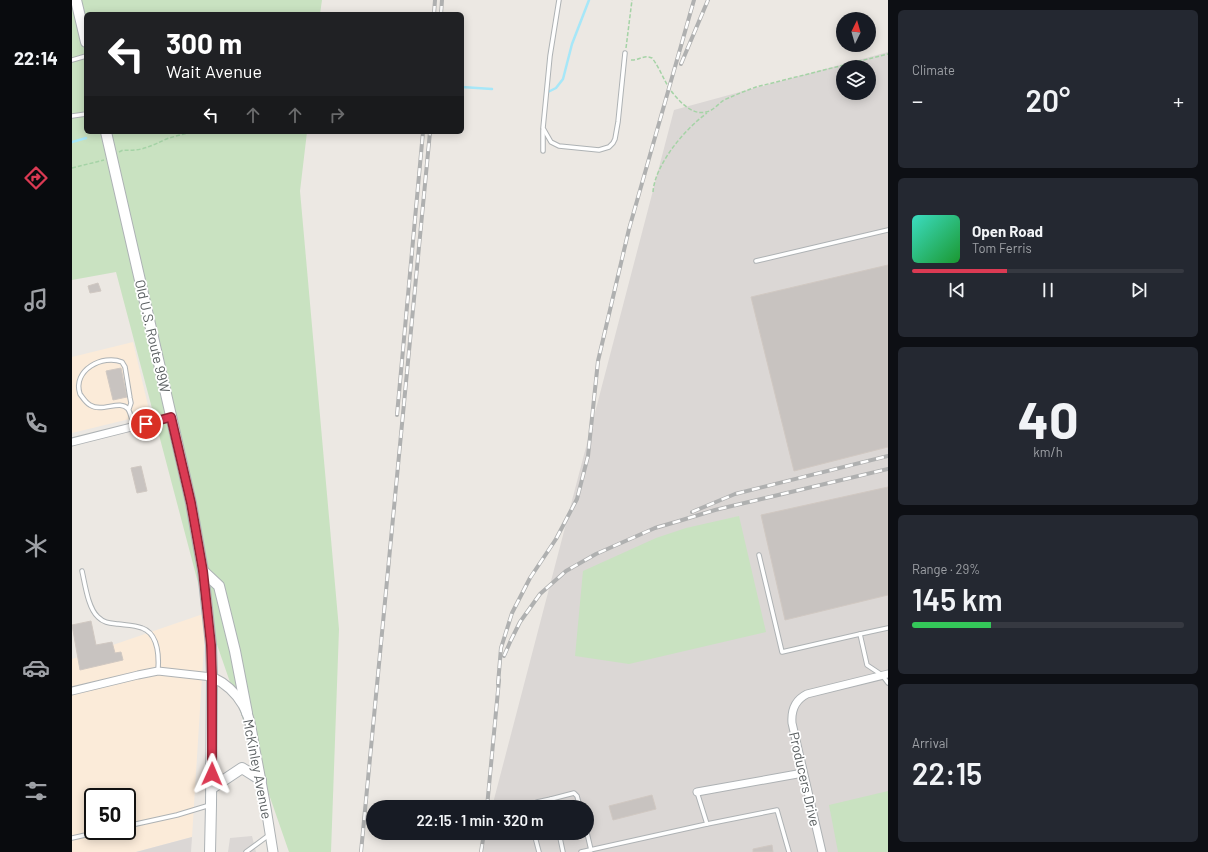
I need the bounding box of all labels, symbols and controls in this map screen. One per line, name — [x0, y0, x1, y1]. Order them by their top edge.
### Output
north arrow — [836, 12, 876, 52]
map controls — [836, 12, 876, 100]
text: 300 m — [166, 26, 242, 60]
icon: left — [100, 28, 152, 80]
text: 22:14 — [14, 47, 58, 69]
text: Wait Avenue — [166, 60, 262, 82]
button: layers — [836, 60, 876, 100]
text: Climate — [912, 62, 955, 78]
text: 20° — [1026, 82, 1070, 118]
text: − — [912, 87, 923, 113]
text: + — [1173, 87, 1184, 113]
icon: left — [200, 104, 222, 126]
icon: ahead — [242, 104, 264, 126]
icon: ahead — [284, 104, 306, 126]
icon: right — [326, 104, 348, 126]
icon: directions — [22, 164, 50, 192]
text: Open Road — [972, 222, 1043, 240]
text: Tom Ferris — [972, 240, 1032, 256]
street label: Old U.S. Route 99W — [132, 278, 174, 394]
icon: previous — [946, 279, 968, 301]
icon: pause — [1037, 279, 1059, 301]
icon: next — [1128, 279, 1150, 301]
icon: music — [22, 286, 50, 314]
text: 40 — [1017, 387, 1079, 449]
pin — [129, 407, 163, 441]
icon: phone — [22, 409, 50, 437]
icon: arrive — [135, 413, 157, 435]
text: km/h — [1033, 444, 1063, 460]
icon: climate — [22, 532, 50, 560]
text: Range · 29% — [912, 561, 980, 577]
text: 145 km — [912, 581, 1003, 617]
icon: car — [22, 654, 50, 682]
street label: McKinley Avenue — [240, 718, 276, 820]
street label: Producers Drive — [786, 730, 824, 828]
text: Arrival — [912, 735, 948, 751]
position arrow — [191, 753, 233, 795]
text: 22:15 — [912, 755, 982, 791]
icon: filters — [22, 777, 50, 805]
speed limit sign: 50 — [84, 788, 136, 840]
text: 22:15 · 1 min · 320 m — [417, 811, 543, 829]

